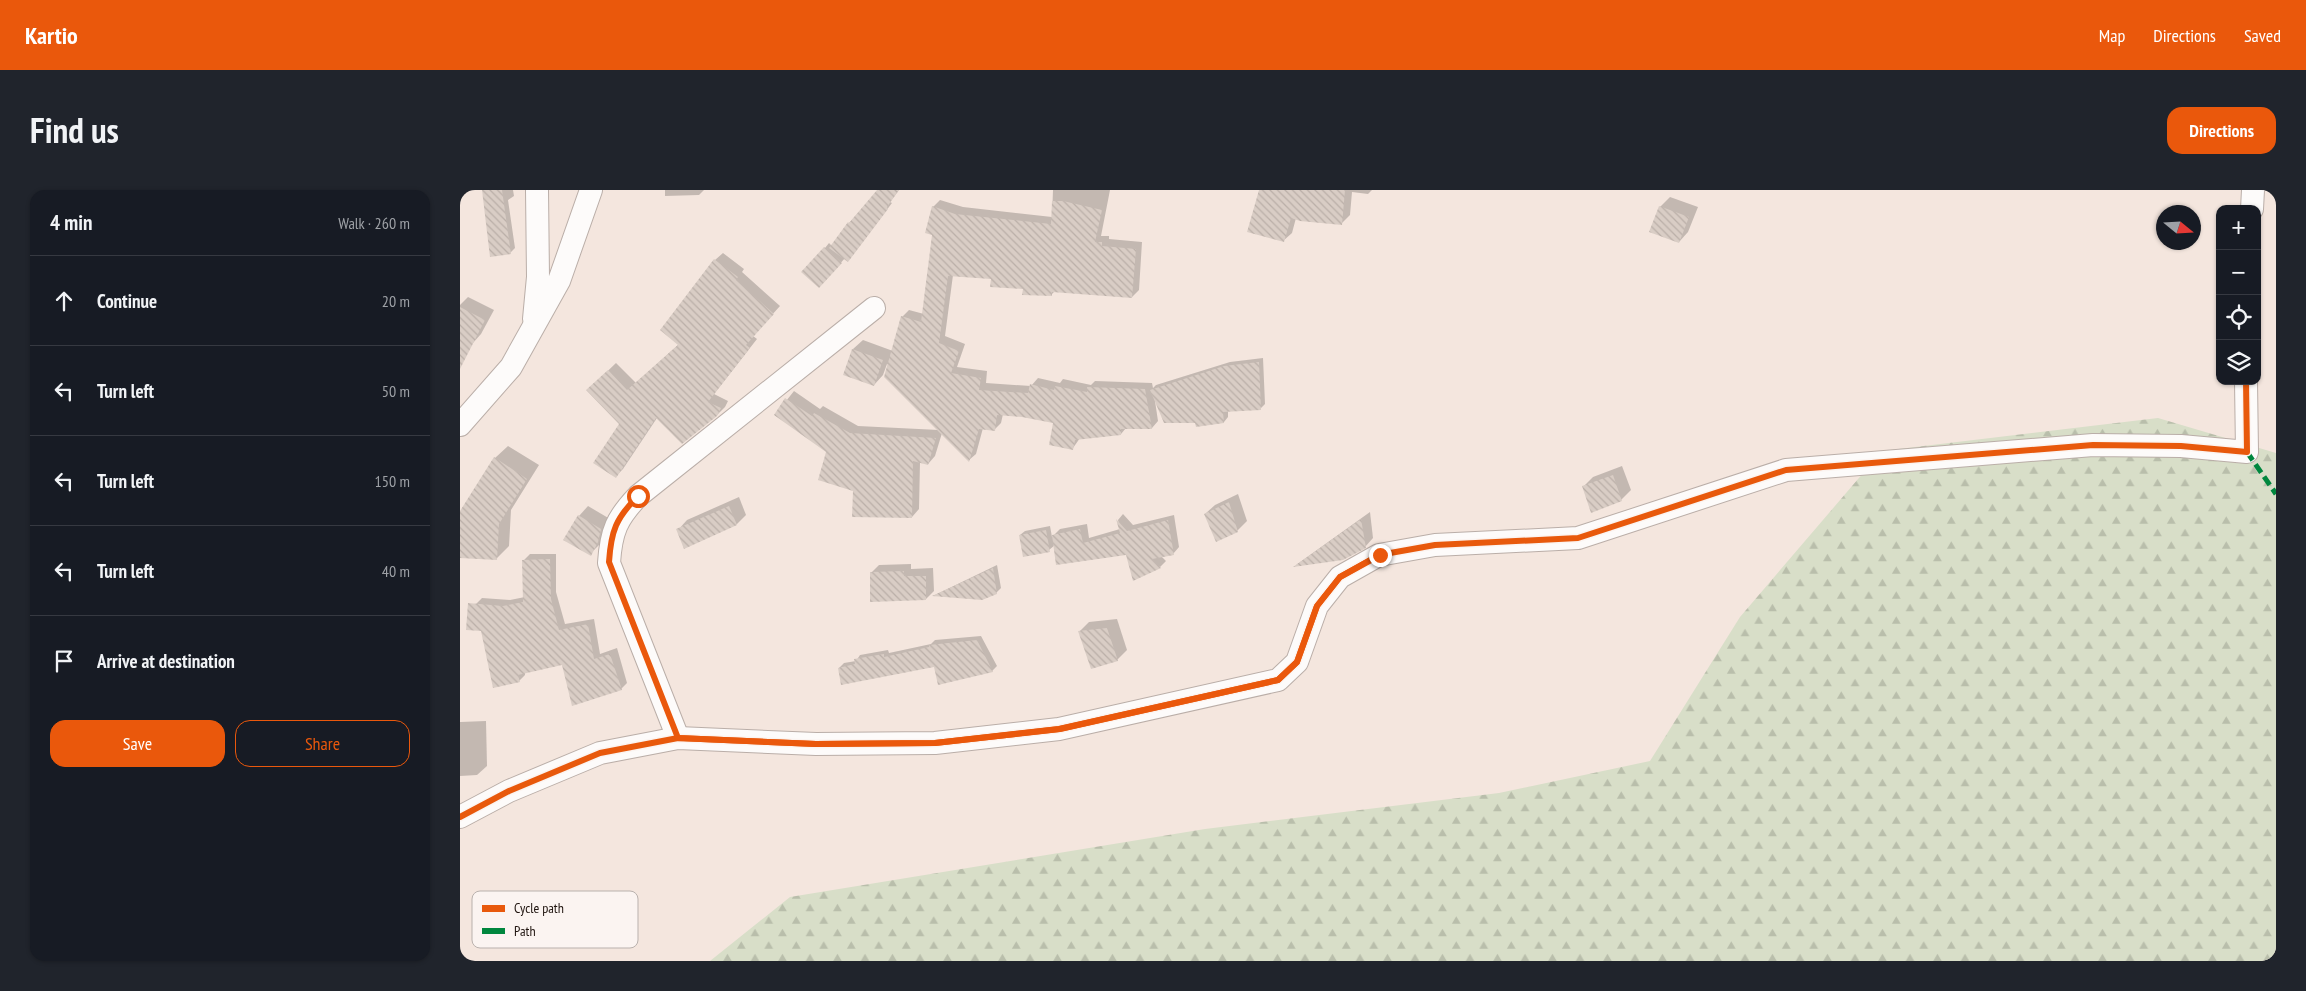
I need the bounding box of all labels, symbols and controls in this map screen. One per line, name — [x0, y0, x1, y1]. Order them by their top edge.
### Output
text: Kartio — [25, 20, 78, 51]
text: Map — [2099, 24, 2125, 47]
text: Directions — [2153, 24, 2216, 47]
text: Saved — [2244, 24, 2281, 47]
text: Find us — [30, 107, 119, 153]
button: Directions — [2167, 107, 2276, 154]
north arrow — [2156, 205, 2201, 250]
map controls — [2216, 205, 2261, 385]
button: + — [2216, 205, 2261, 250]
text: 4 min — [50, 209, 92, 236]
text: Walk · 260 m — [338, 213, 410, 233]
button: − — [2216, 250, 2261, 295]
icon: ahead — [50, 287, 78, 315]
text: Continue — [97, 289, 157, 313]
text: 20 m — [382, 291, 410, 311]
button: locate — [2216, 295, 2261, 340]
button: layers — [2216, 340, 2261, 385]
icon: left — [50, 377, 78, 405]
text: Turn left — [97, 379, 154, 403]
text: 50 m — [382, 381, 410, 401]
icon: left — [50, 467, 78, 495]
text: Turn left — [97, 469, 154, 493]
text: 150 m — [375, 471, 410, 491]
route start — [627, 485, 650, 508]
route end — [1369, 544, 1392, 567]
icon: left — [50, 557, 78, 585]
text: Turn left — [97, 559, 154, 583]
text: 40 m — [382, 561, 410, 581]
icon: arrive — [50, 647, 78, 675]
text: Arrive at destination — [97, 649, 235, 673]
button: Save — [50, 720, 225, 767]
button: Share — [235, 720, 410, 767]
legend — [472, 891, 638, 948]
text: Cycle path — [514, 899, 564, 917]
text: Path — [514, 922, 536, 940]

